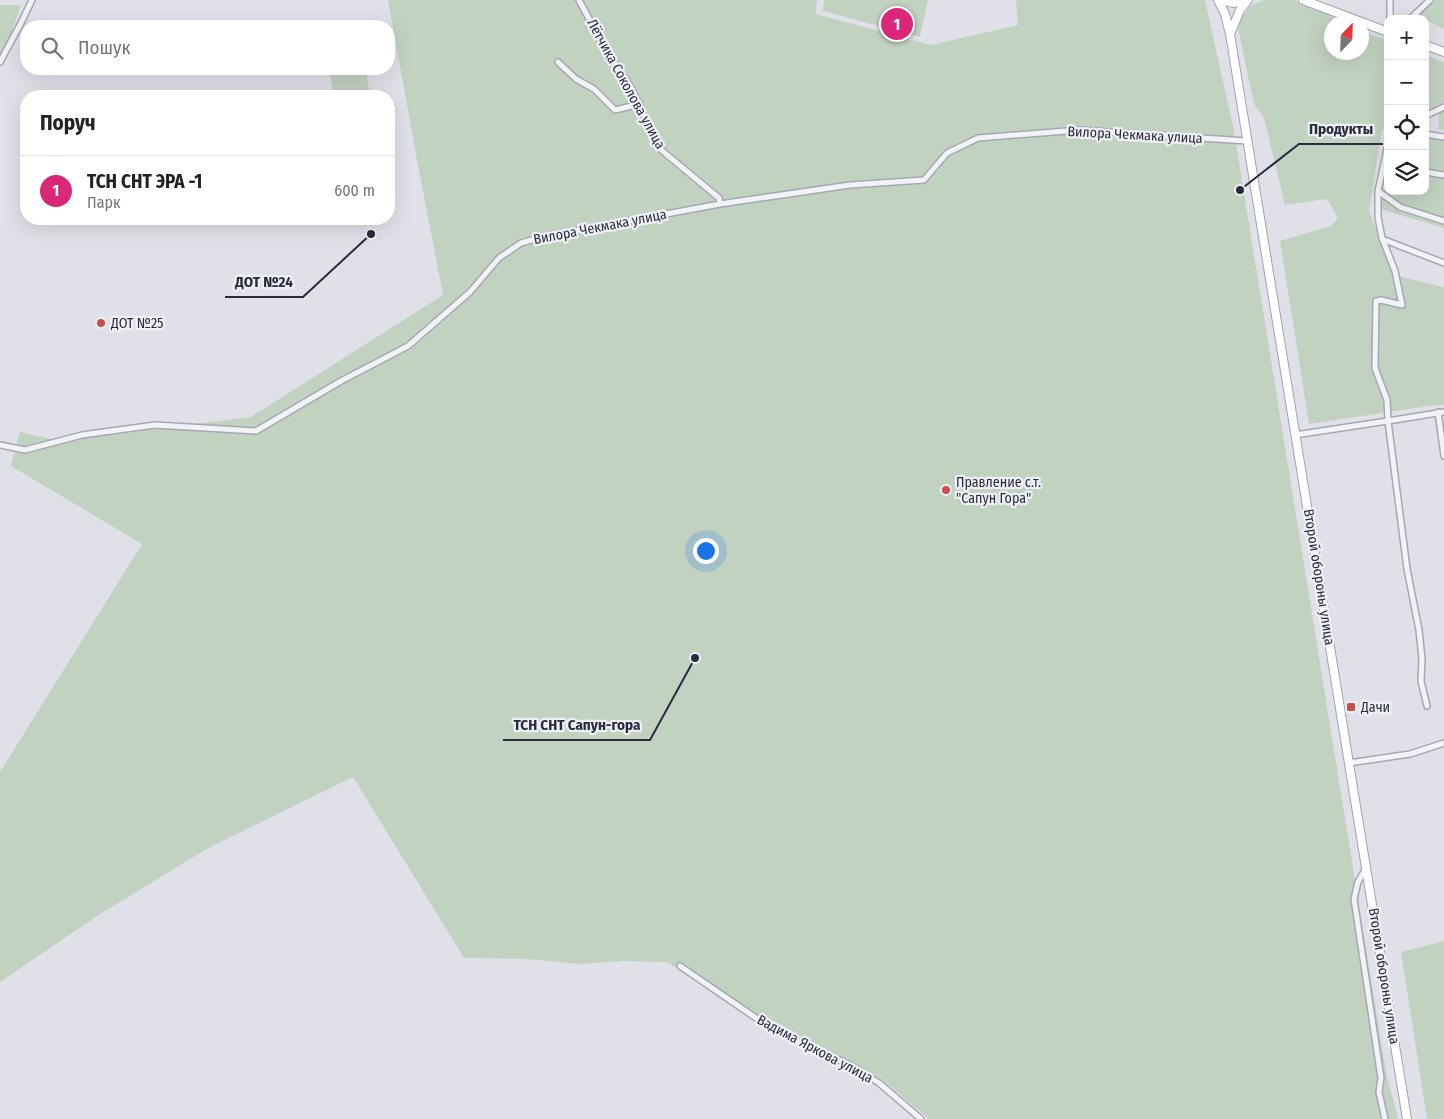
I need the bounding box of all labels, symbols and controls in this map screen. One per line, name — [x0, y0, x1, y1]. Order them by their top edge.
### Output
pin: 1 — [881, 5, 913, 43]
north arrow — [1324, 15, 1369, 60]
map controls — [1384, 15, 1429, 195]
button: + — [1384, 15, 1429, 60]
street label: Лётчика Соколова улица — [583, 16, 669, 152]
search box — [20, 20, 395, 75]
icon: search — [38, 34, 66, 62]
text: Пошук — [78, 36, 130, 59]
button: − — [1384, 60, 1429, 105]
button: locate — [1384, 105, 1429, 150]
text: Поруч — [40, 110, 96, 136]
callout: Продукты — [1299, 114, 1383, 144]
text: Продукты — [1309, 120, 1373, 138]
street label: Вилора Чекмака улица — [1067, 123, 1203, 147]
button: layers — [1384, 150, 1429, 195]
text: ТСН СНТ ЭРА -1 — [87, 170, 202, 193]
text: 1 — [53, 181, 59, 200]
text: 600 m — [334, 181, 375, 200]
text: Парк — [87, 193, 121, 212]
street label: Вилора Чекмака улица — [532, 206, 668, 248]
callout: ДОТ №24 — [225, 267, 303, 297]
text: ДОТ №24 — [234, 273, 293, 291]
place label: ДОТ №25 — [110, 315, 164, 332]
marker: ДОТ №25 — [95, 317, 107, 329]
place label: Правление с.т. "Сапун Гора" — [956, 474, 1041, 507]
marker: Правление с.т. "Сапун Гора" — [940, 484, 952, 496]
street label: Второй обороны улица — [1300, 508, 1338, 646]
your location — [693, 538, 719, 564]
place label: Дачи — [1360, 699, 1390, 716]
marker: Дачи — [1345, 701, 1357, 713]
callout: ТСН СНТ Сапун-гора — [503, 710, 650, 740]
text: ТСН СНТ Сапун-гора — [513, 716, 641, 734]
street label: Второй обороны улица — [1365, 907, 1403, 1045]
street label: Вадима Яркова улица — [754, 1011, 876, 1087]

